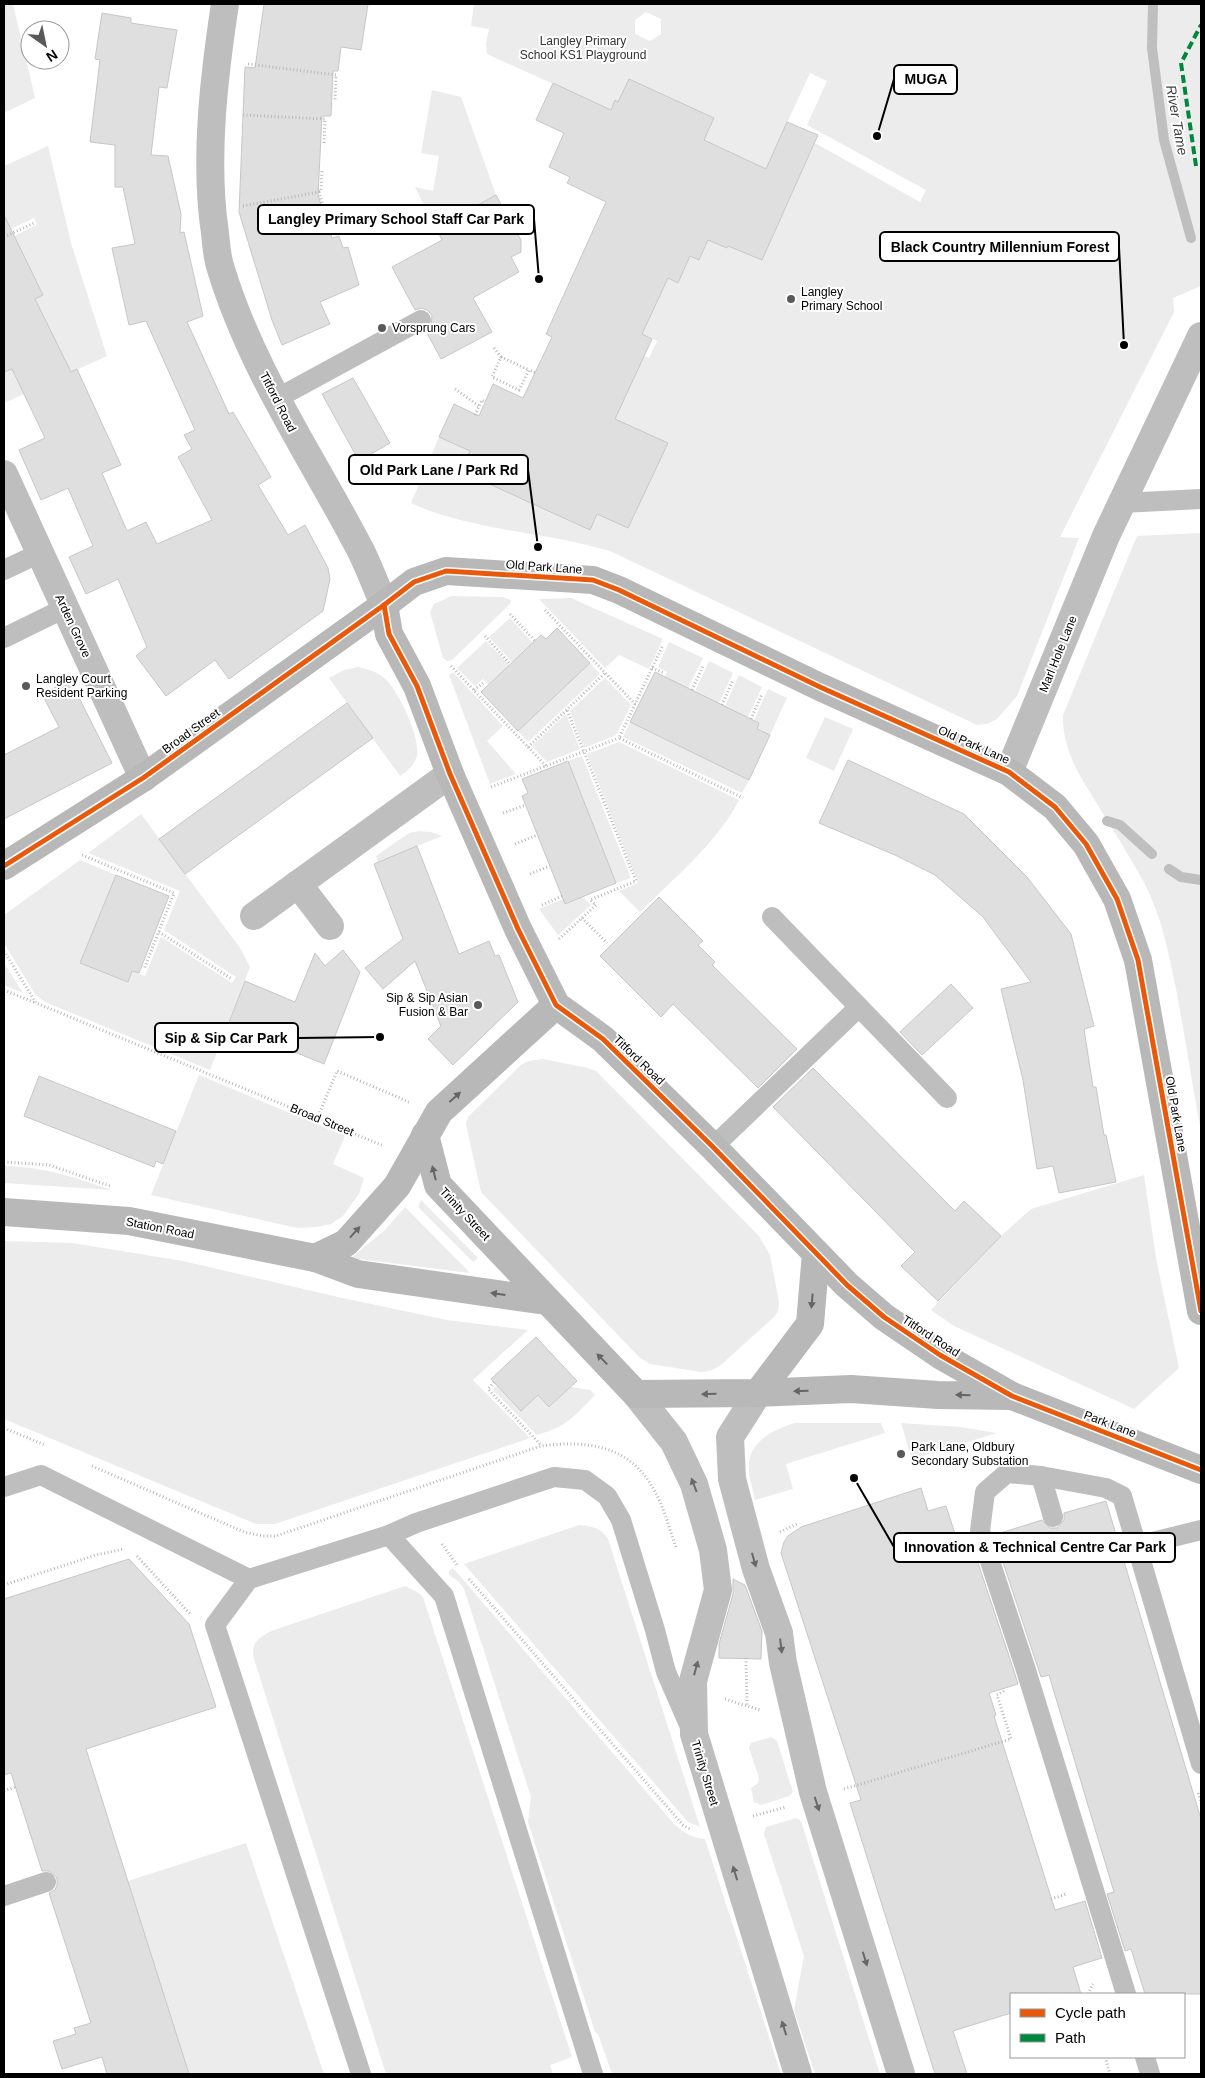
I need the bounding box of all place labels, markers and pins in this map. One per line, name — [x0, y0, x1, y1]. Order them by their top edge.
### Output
callout: MUGA — [894, 65, 957, 94]
callout: Langley Primary School Staff Car Park — [258, 205, 534, 234]
callout: Black Country Millennium Forest — [880, 232, 1119, 261]
place label: Langley Primary School — [801, 285, 882, 313]
marker: Langley Primary School — [785, 293, 797, 305]
place label: Vorsprung Cars — [392, 321, 475, 335]
marker: Vorsprung Cars — [376, 322, 388, 334]
callout: Old Park Lane / Park Rd — [349, 455, 528, 484]
place label: Langley Court Resident Parking — [36, 672, 127, 700]
marker: Langley Court Resident Parking — [20, 680, 32, 692]
place label: Sip & Sip Asian Fusion & Bar — [386, 991, 468, 1019]
marker: Sip & Sip Asian Fusion & Bar — [472, 999, 484, 1011]
callout: Sip & Sip Car Park — [155, 1023, 298, 1052]
place label: Park Lane, Oldbury Secondary Substation — [911, 1440, 1028, 1468]
marker: Park Lane, Oldbury Secondary Substation — [895, 1448, 907, 1460]
callout: Innovation & Technical Centre Car Park — [894, 1533, 1175, 1562]

